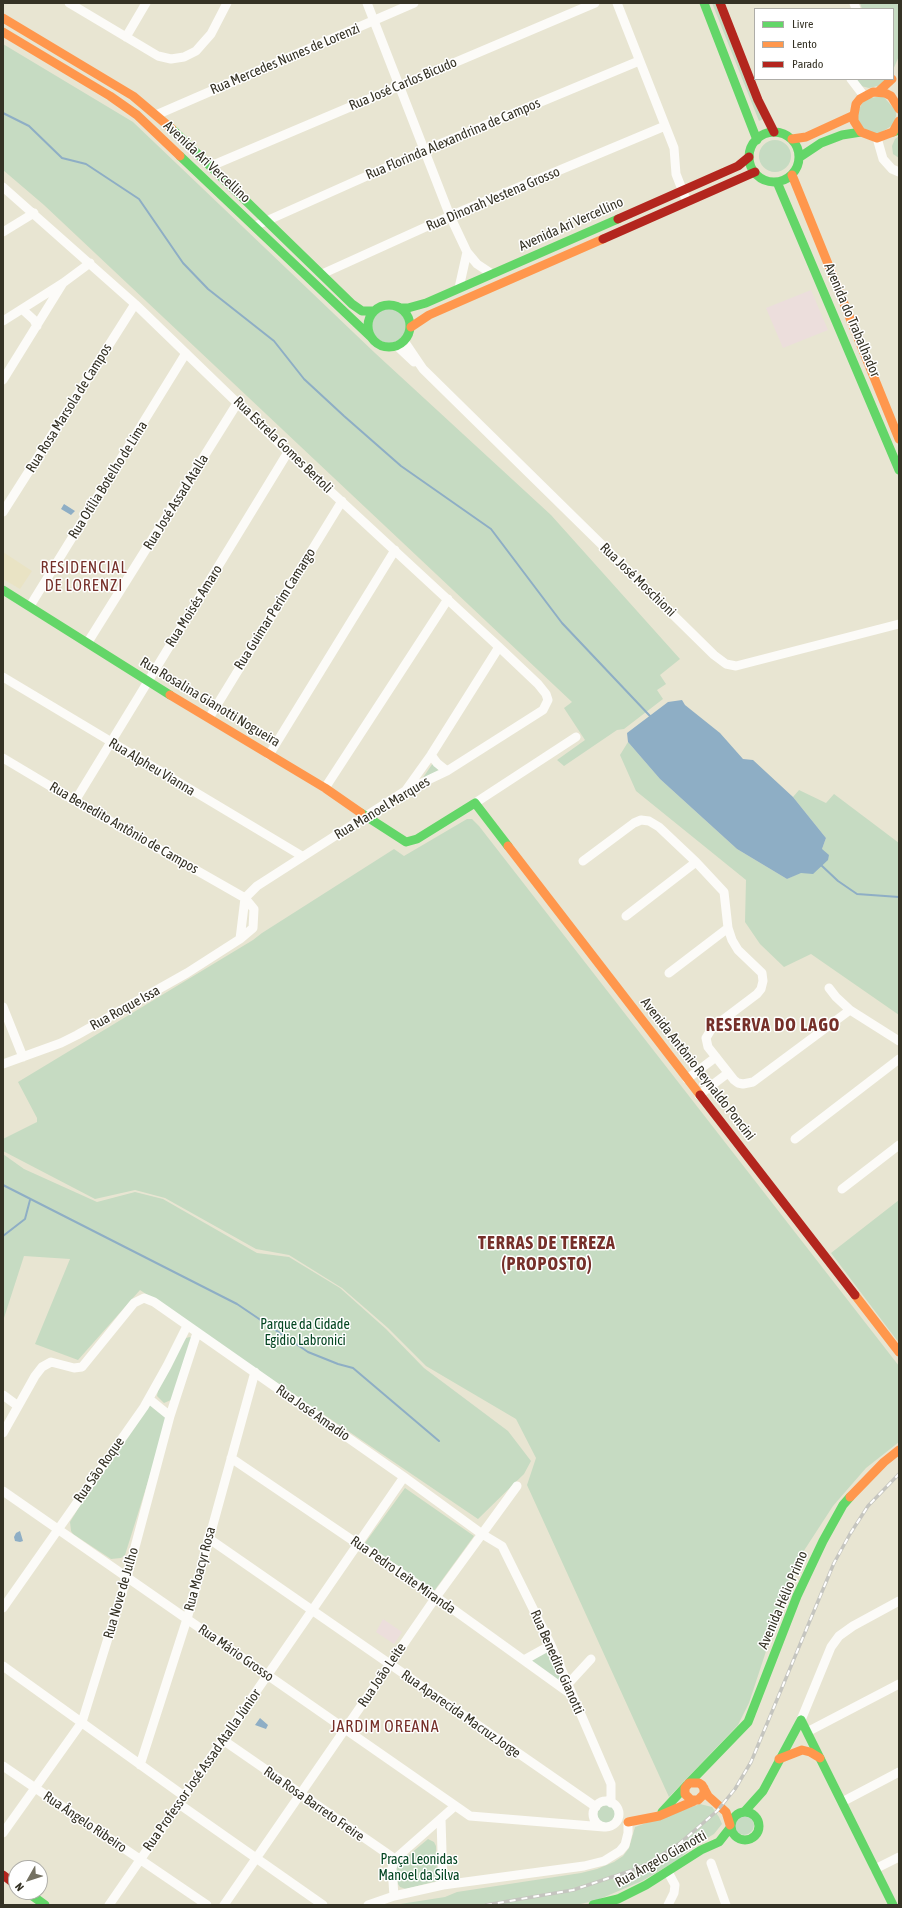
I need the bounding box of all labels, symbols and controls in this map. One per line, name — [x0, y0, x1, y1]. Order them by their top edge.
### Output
legend — [754, 8, 894, 80]
text: Livre — [792, 17, 813, 31]
street label: Rua Mercedes Nunes de Lorenzi — [208, 20, 362, 98]
text: Lento — [792, 37, 817, 51]
street label: Rua José Carlos Bicudo — [347, 54, 459, 114]
text: Parado — [792, 57, 823, 71]
street label: Rua Florinda Alexandrina de Campos — [363, 95, 543, 183]
street label: Avenida Ari Vercellino — [160, 117, 254, 207]
street label: Rua Dinorah Vestena Grosso — [424, 163, 562, 235]
street label: Avenida Ari Vercellino — [516, 193, 626, 255]
street label: Avenida do Trabalhador — [820, 260, 884, 380]
street label: Rua Rosa Marsola de Campos — [22, 340, 116, 476]
street label: Rua Estrela Gomes Bertoli — [230, 393, 336, 497]
street label: Rua Otília Botelho de Lima — [65, 418, 151, 542]
street label: Rua José Assad Atalla — [140, 451, 212, 553]
street label: Rua José Moschioni — [597, 540, 679, 620]
street label: Rua Guimar Perim Camargo — [231, 545, 319, 673]
district label: RESIDENCIAL DE LORENZI — [40, 558, 128, 596]
street label: Rua Moisés Amaro — [162, 562, 226, 650]
street label: Rua Rosalina Gianotti Nogueira — [137, 653, 283, 751]
street label: Rua Alpheu Vianna — [106, 735, 198, 799]
street label: Rua Manoel Marques — [331, 773, 433, 843]
street label: Rua Benedito Antônio de Campos — [47, 778, 201, 878]
street label: Rua Roque Issa — [87, 982, 163, 1034]
street label: Avenida Antônio Reynaldo Poncini — [637, 994, 759, 1144]
district label: RESERVA DO LAGO — [706, 1014, 840, 1036]
district label: TERRAS DE TEREZA (PROPOSTO) — [478, 1232, 616, 1274]
park label: Parque da Cidade Egidio Labronici — [260, 1317, 350, 1350]
street label: Rua José Amadio — [273, 1381, 353, 1445]
street label: Rua São Roque — [70, 1434, 128, 1506]
street label: Rua Moacyr Rosa — [181, 1525, 219, 1613]
street label: Rua Pedro Leite Miranda — [347, 1532, 459, 1618]
street label: Rua Nove de Julho — [100, 1545, 142, 1641]
street label: Avenida Hélio Primo — [755, 1549, 811, 1651]
street label: Rua Benedito Gianotti — [526, 1607, 588, 1717]
street label: Rua Mário Grosso — [195, 1621, 277, 1685]
street label: Rua João Leite — [354, 1640, 410, 1710]
street label: Rua Aparecida Macruz Jorge — [398, 1666, 524, 1762]
street label: Rua Professor José Assad Atalla Júnior — [140, 1686, 264, 1854]
district label: JARDIM OREANA — [330, 1717, 440, 1737]
street label: Rua Rosa Barreto Freire — [261, 1763, 367, 1845]
street label: Rua Ângelo Ribeiro — [40, 1788, 130, 1856]
street label: Rua Ângelo Gianotti — [612, 1827, 710, 1891]
park label: Praça Leonidas Manoel da Silva — [378, 1852, 460, 1884]
north arrow — [8, 1860, 48, 1900]
text: N — [13, 1881, 26, 1893]

